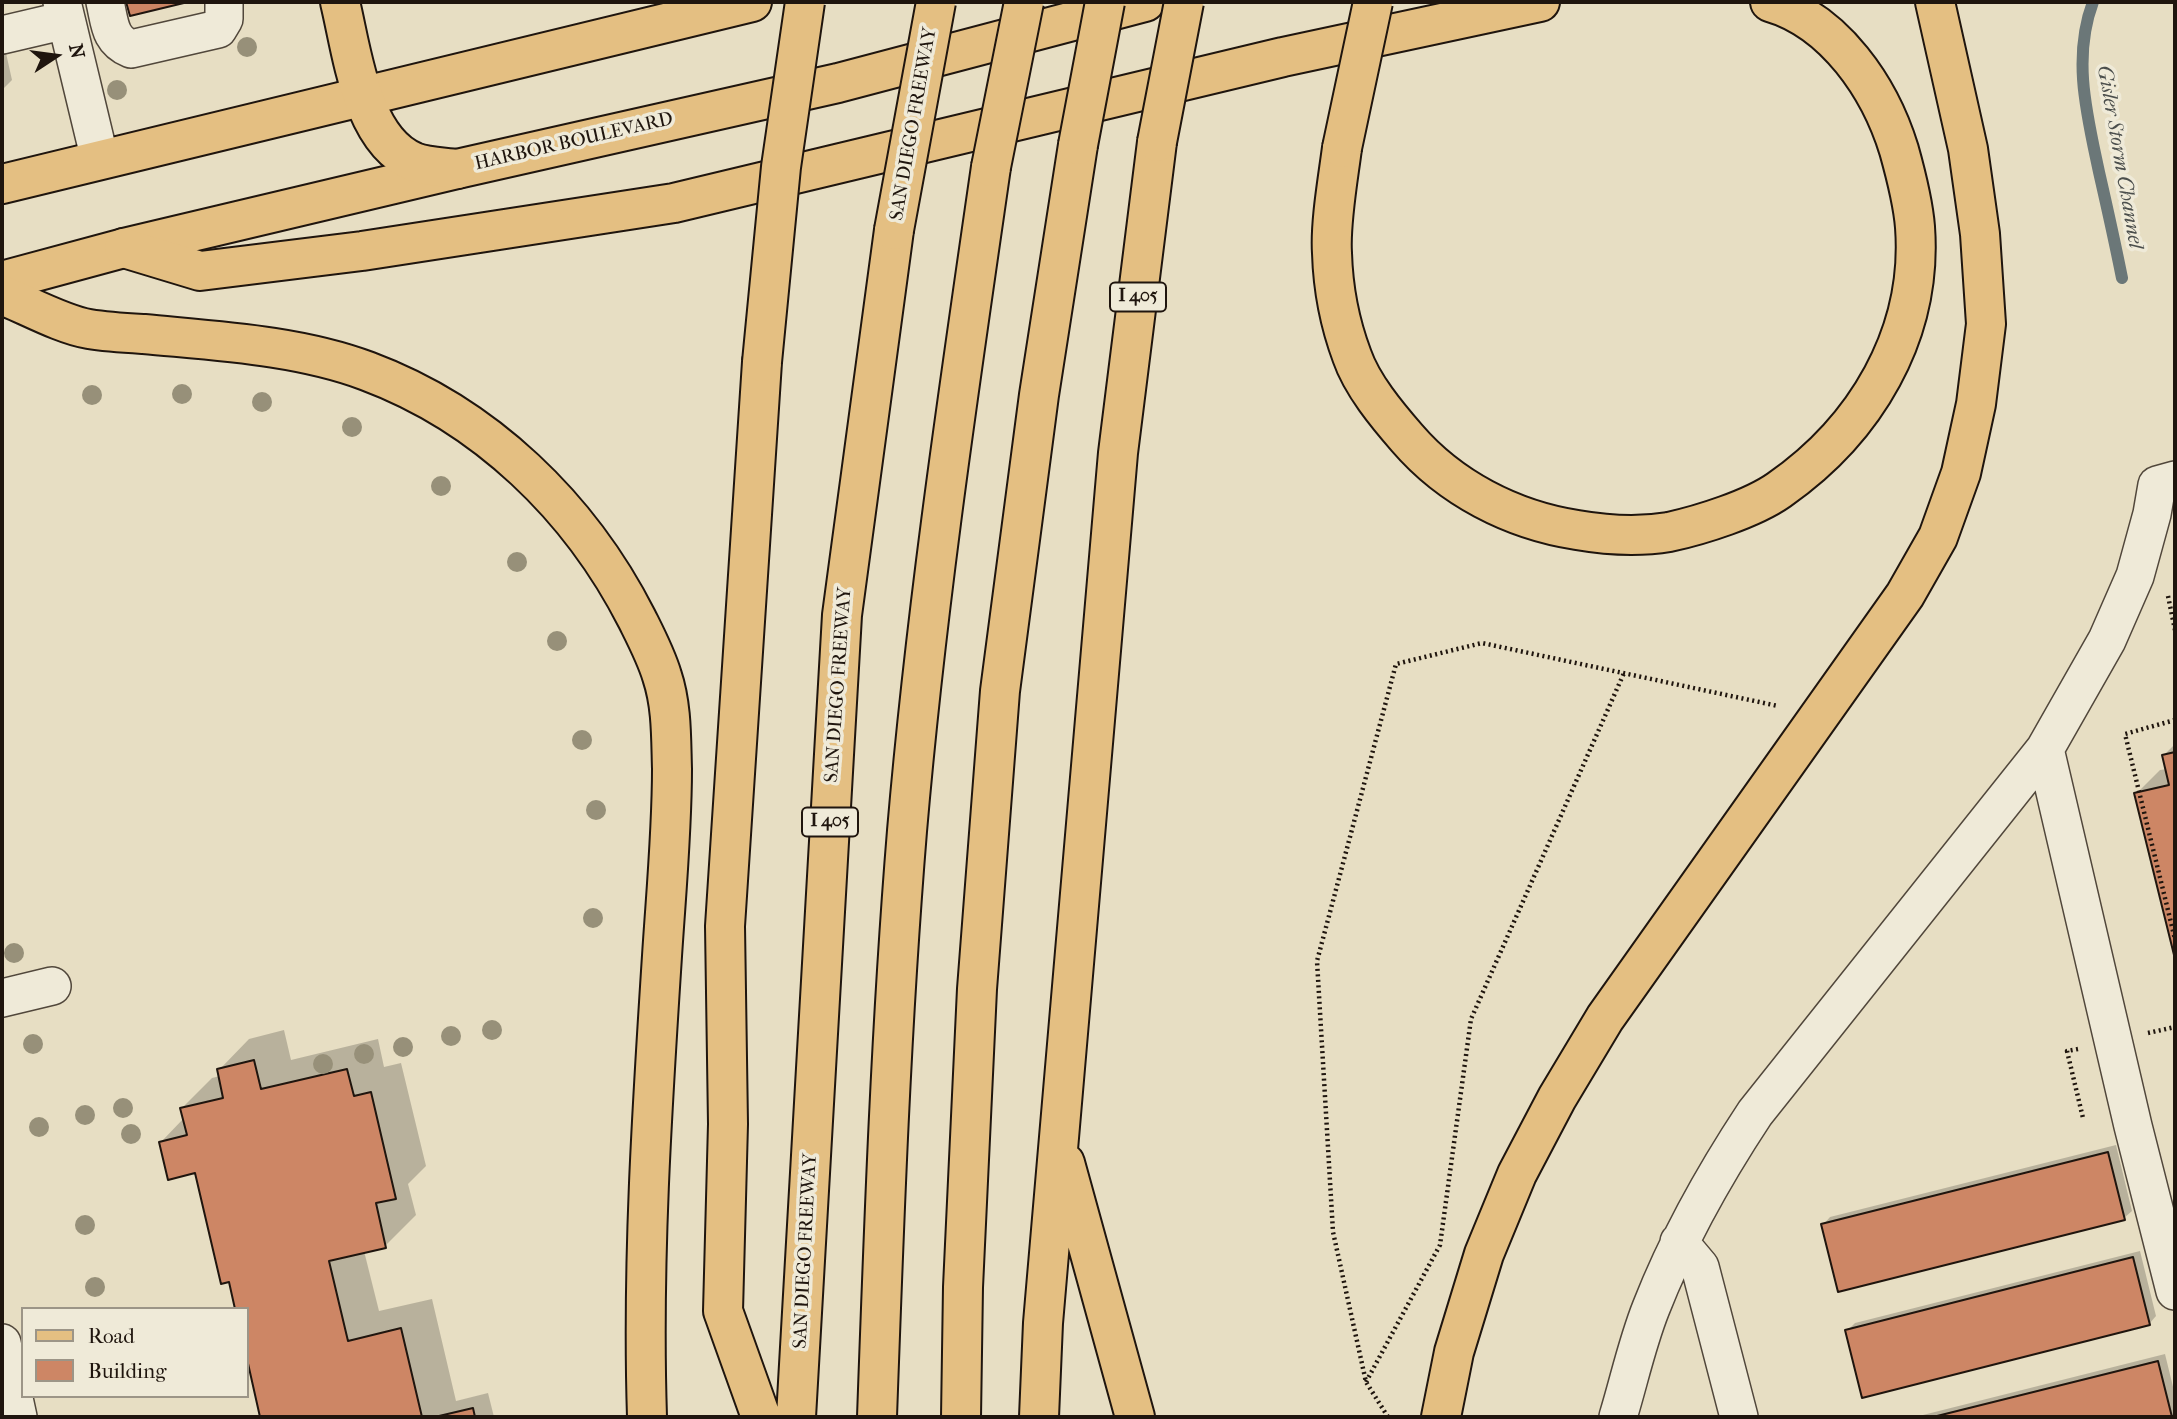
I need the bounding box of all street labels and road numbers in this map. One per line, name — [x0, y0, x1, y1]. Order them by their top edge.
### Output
street label: SAN DIEGO FREEWAY — [886, 26, 942, 222]
street label: HARBOR BOULEVARD — [473, 108, 675, 176]
road number: I 405 — [1110, 282, 1166, 312]
street label: SAN DIEGO FREEWAY — [821, 587, 857, 783]
road number: I 405 — [802, 808, 858, 836]
street label: SAN DIEGO FREEWAY — [789, 1153, 823, 1349]

